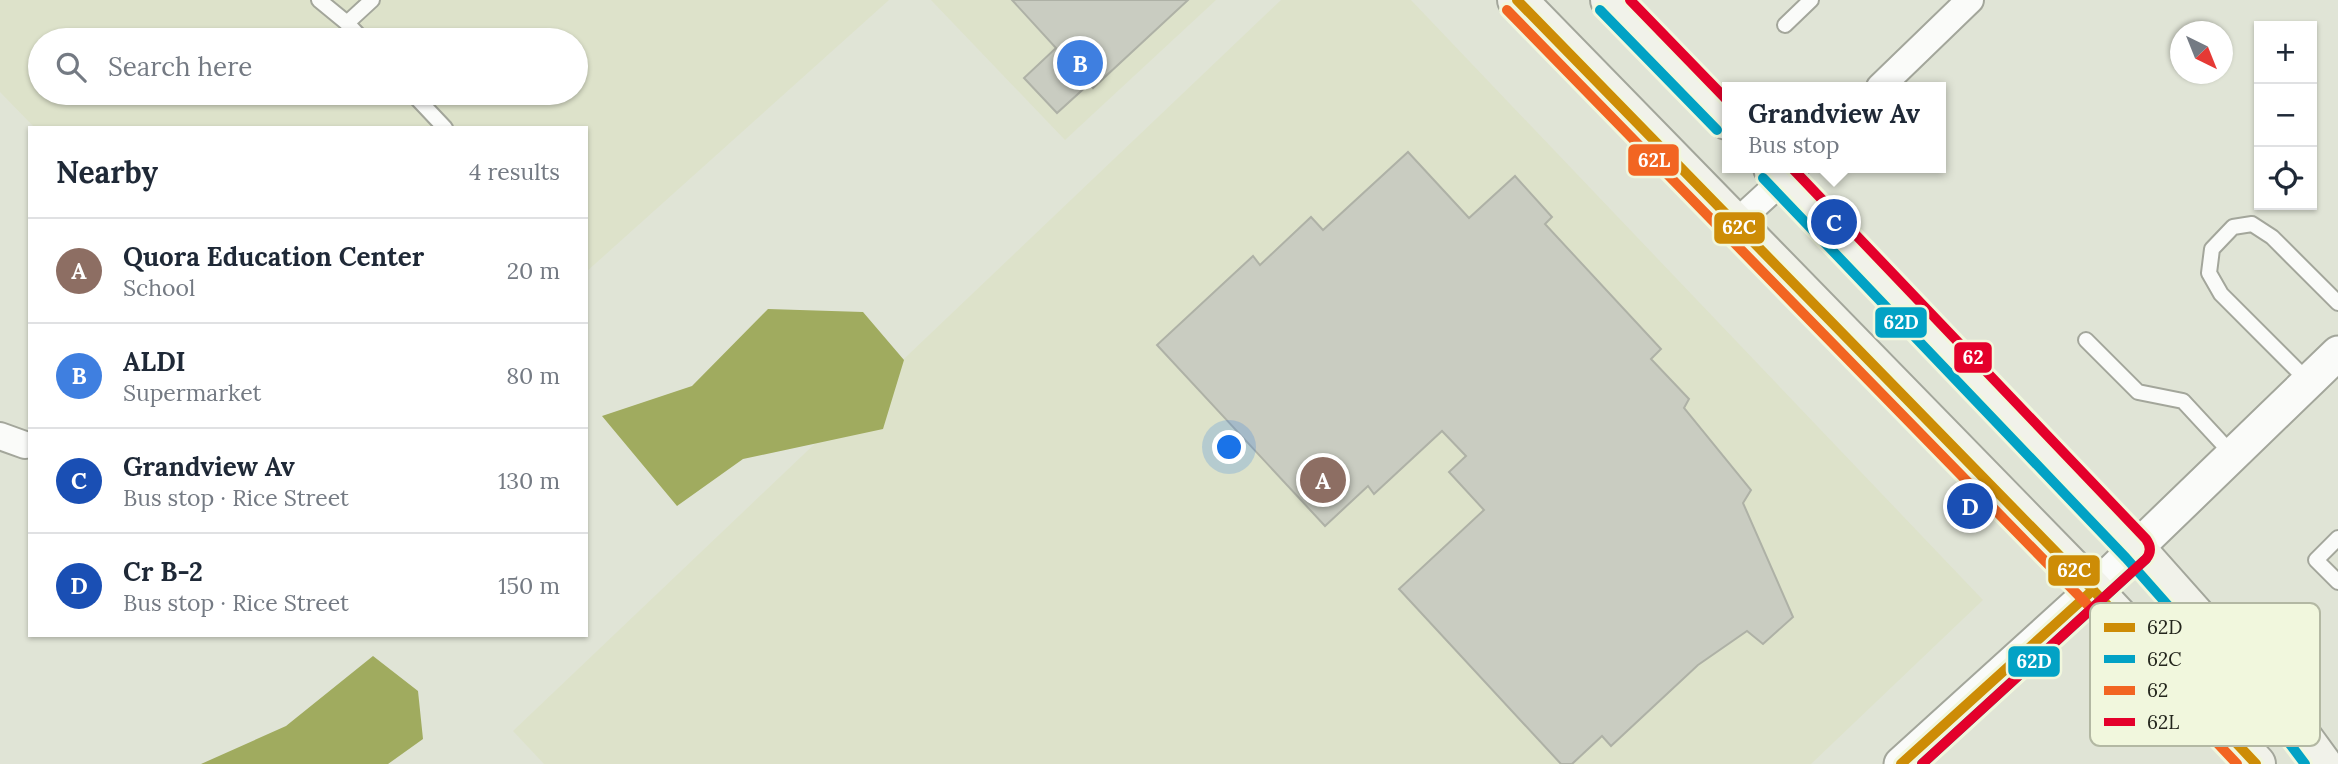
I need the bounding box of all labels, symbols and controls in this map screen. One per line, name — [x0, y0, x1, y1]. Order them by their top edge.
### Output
north arrow — [2170, 21, 2233, 84]
map controls — [2254, 21, 2317, 210]
button: + — [2254, 21, 2317, 84]
search box — [28, 28, 588, 105]
pin: B — [1057, 37, 1103, 89]
icon: search — [52, 48, 90, 86]
text: Search here — [108, 50, 252, 83]
popup — [1722, 82, 1946, 173]
button: − — [2254, 84, 2317, 147]
text: Grandview Av — [1748, 97, 1920, 130]
text: Bus stop — [1748, 130, 1839, 159]
line badge: 62L — [1627, 143, 1680, 177]
button: locate — [2254, 147, 2317, 210]
text: 62L — [1638, 148, 1671, 172]
text: Nearby — [56, 153, 158, 191]
text: 4 results — [469, 157, 560, 186]
pin: C — [1811, 196, 1857, 248]
line badge: 62C — [1713, 211, 1766, 245]
text: 62C — [1722, 215, 1756, 239]
text: Quora Education Center — [123, 240, 424, 273]
text: A — [71, 256, 87, 285]
text: 20 m — [507, 256, 560, 285]
text: School — [123, 273, 195, 302]
line badge: 62D — [1874, 306, 1928, 339]
text: 62D — [1883, 310, 1919, 334]
line badge: 62 — [1953, 341, 1993, 374]
text: ALDI — [123, 345, 186, 378]
text: 62 — [1962, 345, 1984, 369]
text: B — [71, 361, 87, 390]
text: 80 m — [506, 361, 560, 390]
text: Supermarket — [123, 378, 261, 407]
your location — [1212, 430, 1246, 464]
text: Grandview Av — [123, 450, 295, 483]
pin: A — [1300, 454, 1346, 506]
text: C — [71, 466, 87, 495]
text: 130 m — [498, 466, 560, 495]
pin: D — [1947, 480, 1993, 532]
text: Bus stop · Rice Street — [123, 483, 349, 512]
line badge: 62C — [2047, 554, 2101, 587]
text: Cr B-2 — [123, 555, 203, 588]
text: 62C — [2057, 558, 2091, 582]
text: D — [70, 571, 88, 600]
text: 150 m — [498, 571, 560, 600]
text: Bus stop · Rice Street — [123, 588, 349, 617]
legend — [2090, 603, 2320, 746]
text: 62D — [2147, 615, 2182, 639]
line badge: 62D — [2007, 645, 2061, 678]
text: 62C — [2147, 647, 2181, 671]
text: 62D — [2016, 649, 2052, 673]
text: 62 — [2147, 678, 2168, 702]
text: 62L — [2147, 710, 2179, 734]

